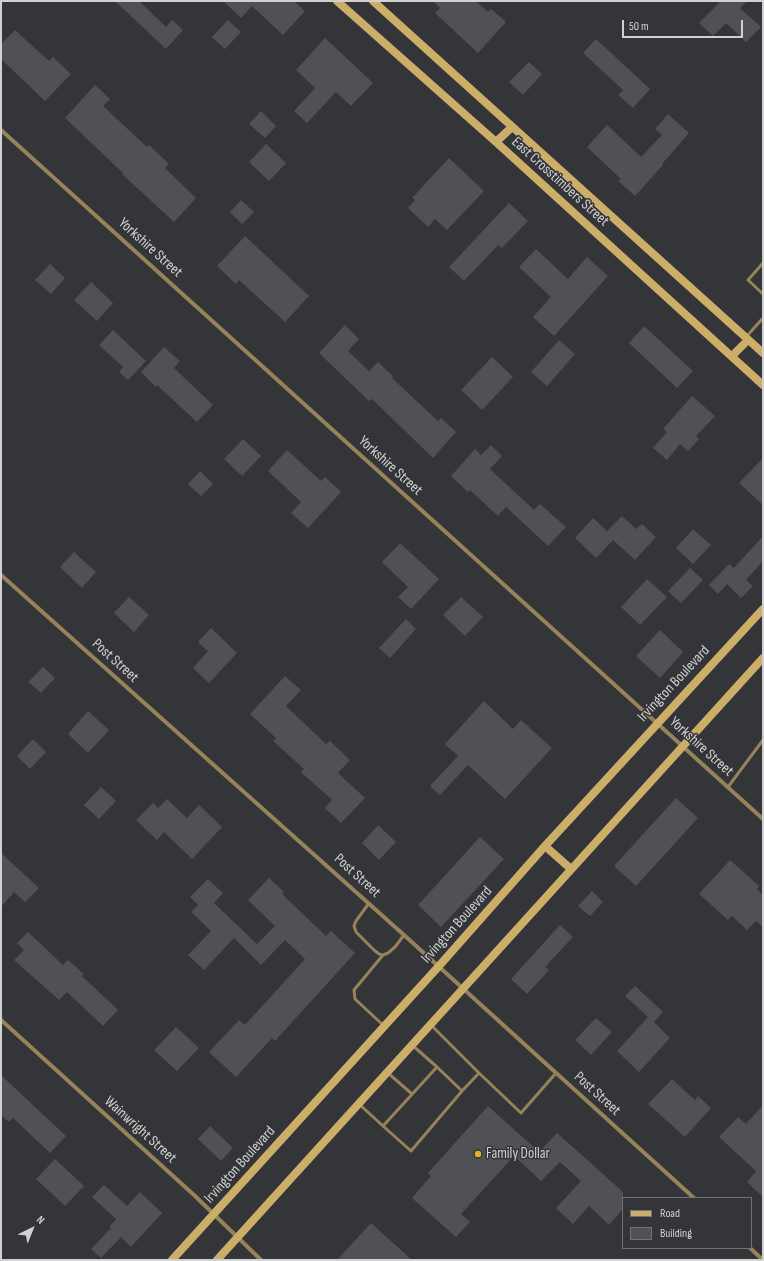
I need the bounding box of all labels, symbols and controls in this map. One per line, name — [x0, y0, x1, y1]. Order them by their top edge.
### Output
scale bar — [624, 12, 745, 38]
text: 50 m — [629, 19, 649, 34]
street label: East Crosstimbers Street — [508, 134, 612, 230]
street label: Yorkshire Street — [114, 214, 186, 282]
street label: Yorkshire Street — [354, 432, 426, 500]
street label: Post Street — [88, 635, 142, 687]
street label: Irvington Boulevard — [634, 642, 714, 726]
street label: Yorkshire Street — [665, 713, 737, 781]
street label: Post Street — [330, 850, 384, 902]
street label: Irvington Boulevard — [418, 883, 496, 967]
street label: Post Street — [570, 1068, 624, 1120]
street label: Wainwright Street — [100, 1093, 180, 1167]
street label: Irvington Boulevard — [201, 1123, 279, 1207]
place label: Family Dollar — [486, 1145, 550, 1163]
marker: Family Dollar — [473, 1149, 483, 1159]
legend — [622, 1197, 752, 1249]
text: Road — [660, 1206, 680, 1221]
north arrow — [12, 1209, 52, 1249]
text: N — [34, 1213, 47, 1227]
text: Building — [660, 1226, 692, 1241]

